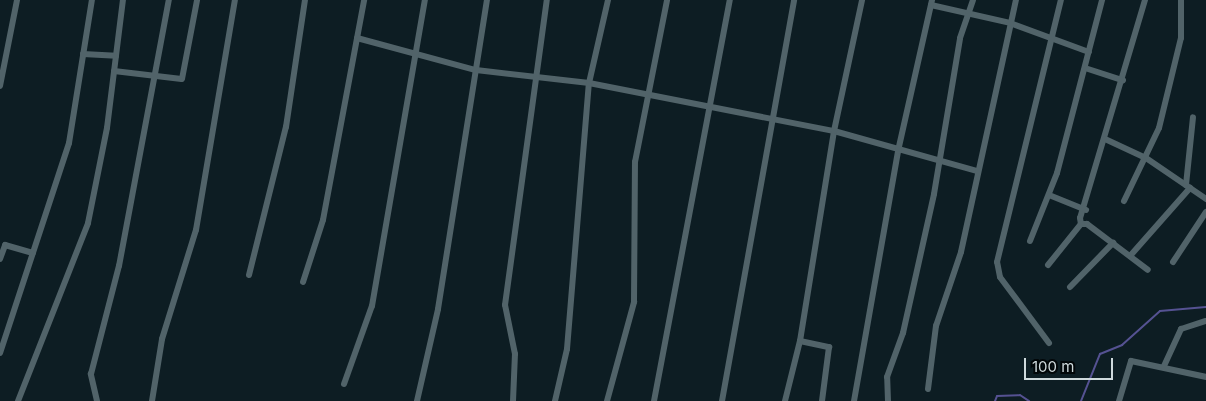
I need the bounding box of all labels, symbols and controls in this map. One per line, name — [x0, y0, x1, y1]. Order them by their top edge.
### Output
scale bar — [1026, 348, 1115, 380]
text: 100 m — [1032, 357, 1074, 376]

